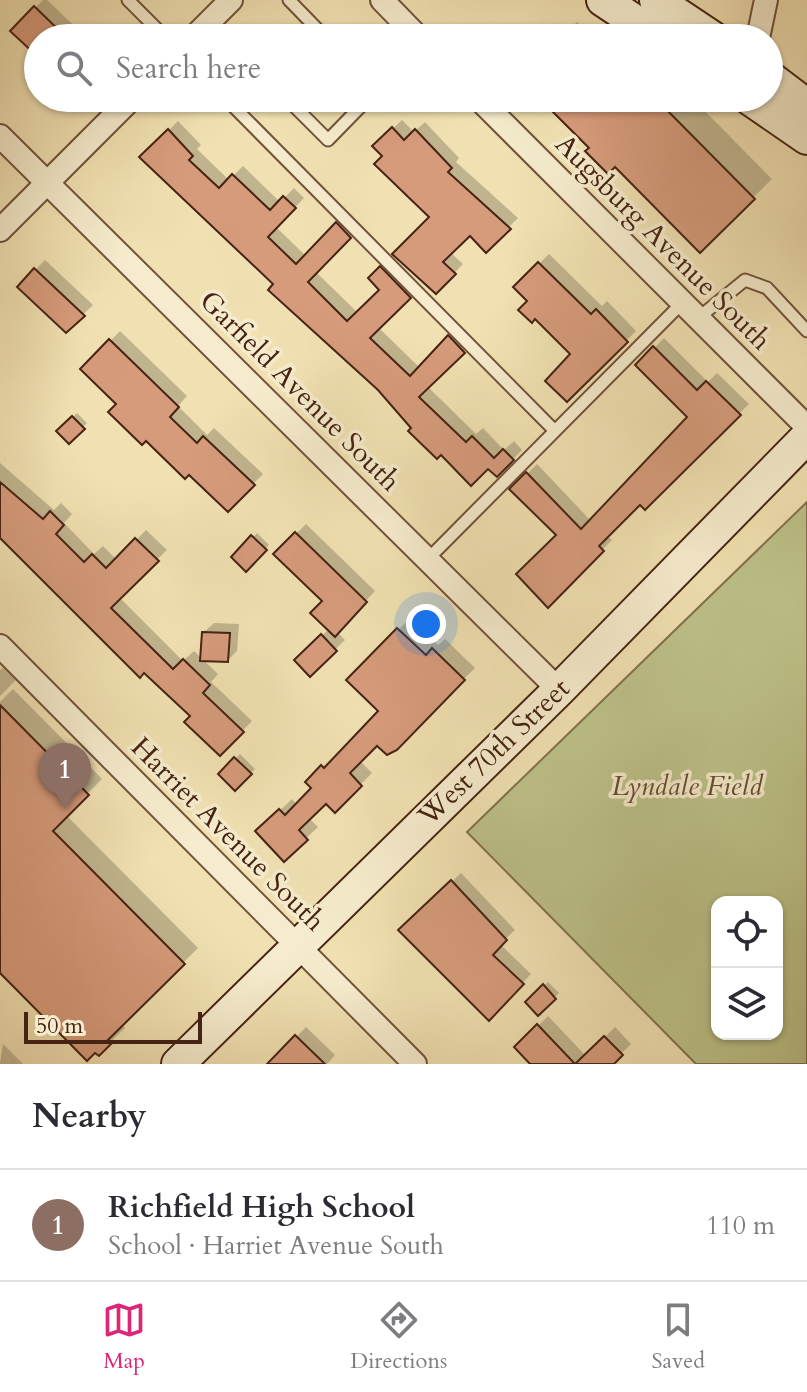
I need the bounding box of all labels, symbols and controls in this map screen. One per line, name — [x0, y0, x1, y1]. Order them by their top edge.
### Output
search box — [24, 24, 783, 112]
icon: search — [52, 46, 96, 90]
text: Search here — [116, 48, 261, 89]
street label: Augsburg Avenue South — [547, 126, 779, 358]
street label: Garfield Avenue South — [191, 282, 409, 500]
your location — [406, 604, 446, 644]
street label: West 70th Street — [409, 670, 578, 835]
street label: Harriet Avenue South — [123, 729, 333, 939]
pin: 1 — [39, 743, 91, 809]
park label: Lyndale Field — [612, 767, 764, 805]
map controls — [711, 896, 783, 1040]
button: locate — [711, 896, 783, 968]
button: layers — [711, 968, 783, 1040]
scale bar — [24, 1008, 202, 1044]
text: 50 m — [36, 1011, 83, 1041]
text: Nearby — [32, 1093, 147, 1139]
text: Richfield High School — [108, 1187, 415, 1228]
text: 1 — [51, 1208, 65, 1243]
text: 110 m — [706, 1208, 775, 1243]
text: School · Harriet Avenue South — [108, 1228, 444, 1263]
tab: Map — [102, 1298, 146, 1376]
tab: Directions — [350, 1298, 447, 1376]
tab: Saved — [652, 1298, 705, 1376]

